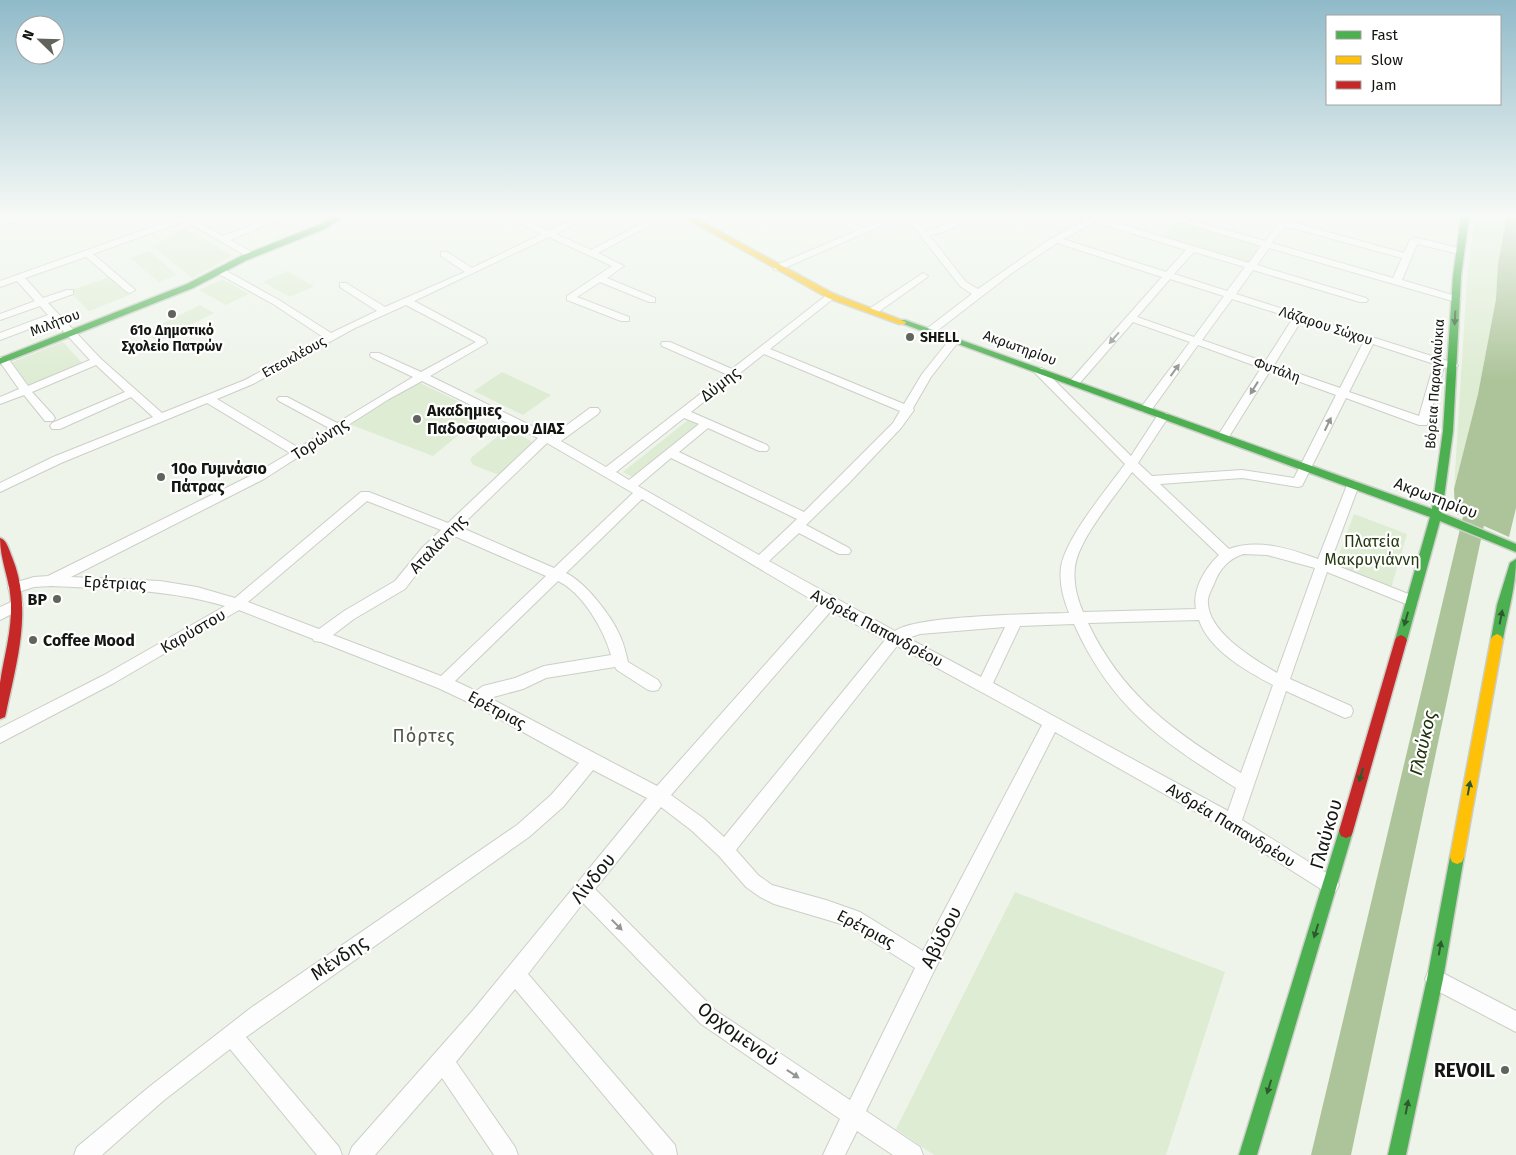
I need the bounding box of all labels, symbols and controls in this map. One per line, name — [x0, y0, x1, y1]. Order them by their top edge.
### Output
north arrow — [15, 15, 65, 65]
legend — [1326, 15, 1501, 105]
text: Fast — [1371, 26, 1398, 44]
text: N — [19, 28, 38, 43]
text: Slow — [1371, 51, 1403, 69]
text: Jam — [1371, 76, 1397, 94]
street label: Λάζαρου Σώχου — [1277, 303, 1375, 349]
street label: Μιλήτου — [28, 306, 82, 340]
marker: 61ο Δημοτικό Σχολείο Πατρών — [166, 308, 178, 320]
one-way arrow — [1451, 310, 1459, 326]
street label: Βόρεια Παραγλαύκια — [1422, 318, 1448, 450]
place label: 61ο Δημοτικό Σχολείο Πατρών — [122, 322, 223, 355]
street label: Ακρωτηρίου — [981, 327, 1059, 369]
place label: SHELL — [920, 329, 959, 346]
marker: SHELL — [904, 331, 916, 343]
one-way arrow — [1108, 331, 1119, 344]
street label: Ετεοκλέους — [259, 332, 329, 382]
street label: Φυτάλη — [1251, 354, 1303, 386]
street label: Δύμης — [696, 362, 744, 405]
one-way arrow — [1169, 364, 1180, 377]
one-way arrow — [1249, 381, 1259, 394]
place label: Ακαδημιες Παδοσφαιρου ΔΙΑΣ — [426, 401, 565, 438]
marker: Ακαδημιες Παδοσφαιρου ΔΙΑΣ — [411, 413, 423, 425]
street label: Τορώνης — [288, 414, 352, 464]
one-way arrow — [1324, 417, 1332, 431]
place label: 10ο Γυμνάσιο Πάτρας — [171, 459, 267, 496]
marker: 10ο Γυμνάσιο Πάτρας — [155, 471, 167, 483]
street label: Ακρωτηρίου — [1392, 473, 1480, 523]
street label: Αταλάντης — [405, 510, 471, 577]
park label: Πλατεία Μακρυγιάννη — [1324, 532, 1420, 569]
street label: Ερέτριας — [83, 572, 147, 594]
street label: Ανδρέα Παπανδρέου — [808, 585, 946, 671]
place label: BP — [28, 590, 47, 609]
marker: BP — [51, 593, 63, 605]
street label: Καρύστου — [157, 605, 229, 657]
one-way arrow — [1497, 609, 1505, 625]
one-way arrow — [1402, 612, 1410, 627]
place label: Coffee Mood — [43, 631, 135, 650]
marker: Coffee Mood — [27, 634, 39, 646]
street label: Ερέτριας — [465, 687, 530, 733]
water label: Γλαύκος — [1405, 708, 1441, 778]
district label: Πόρτες — [393, 725, 455, 747]
one-way arrow — [1356, 768, 1364, 783]
street label: Ανδρέα Παπανδρέου — [1163, 779, 1299, 871]
one-way arrow — [1466, 780, 1474, 796]
street label: Γλαύκου — [1305, 796, 1347, 872]
street label: Λίνδου — [566, 848, 620, 908]
street label: Αβύδου — [916, 902, 966, 972]
street label: Ερέτριας — [834, 906, 899, 952]
one-way arrow — [611, 918, 623, 930]
one-way arrow — [1311, 924, 1319, 939]
street label: Μένδης — [306, 931, 372, 985]
one-way arrow — [1437, 940, 1445, 956]
street label: Ορχομενού — [693, 997, 783, 1071]
place label: REVOIL — [1434, 1059, 1495, 1082]
marker: REVOIL — [1499, 1064, 1511, 1076]
one-way arrow — [787, 1069, 800, 1079]
one-way arrow — [1264, 1079, 1272, 1094]
one-way arrow — [1403, 1100, 1411, 1115]

